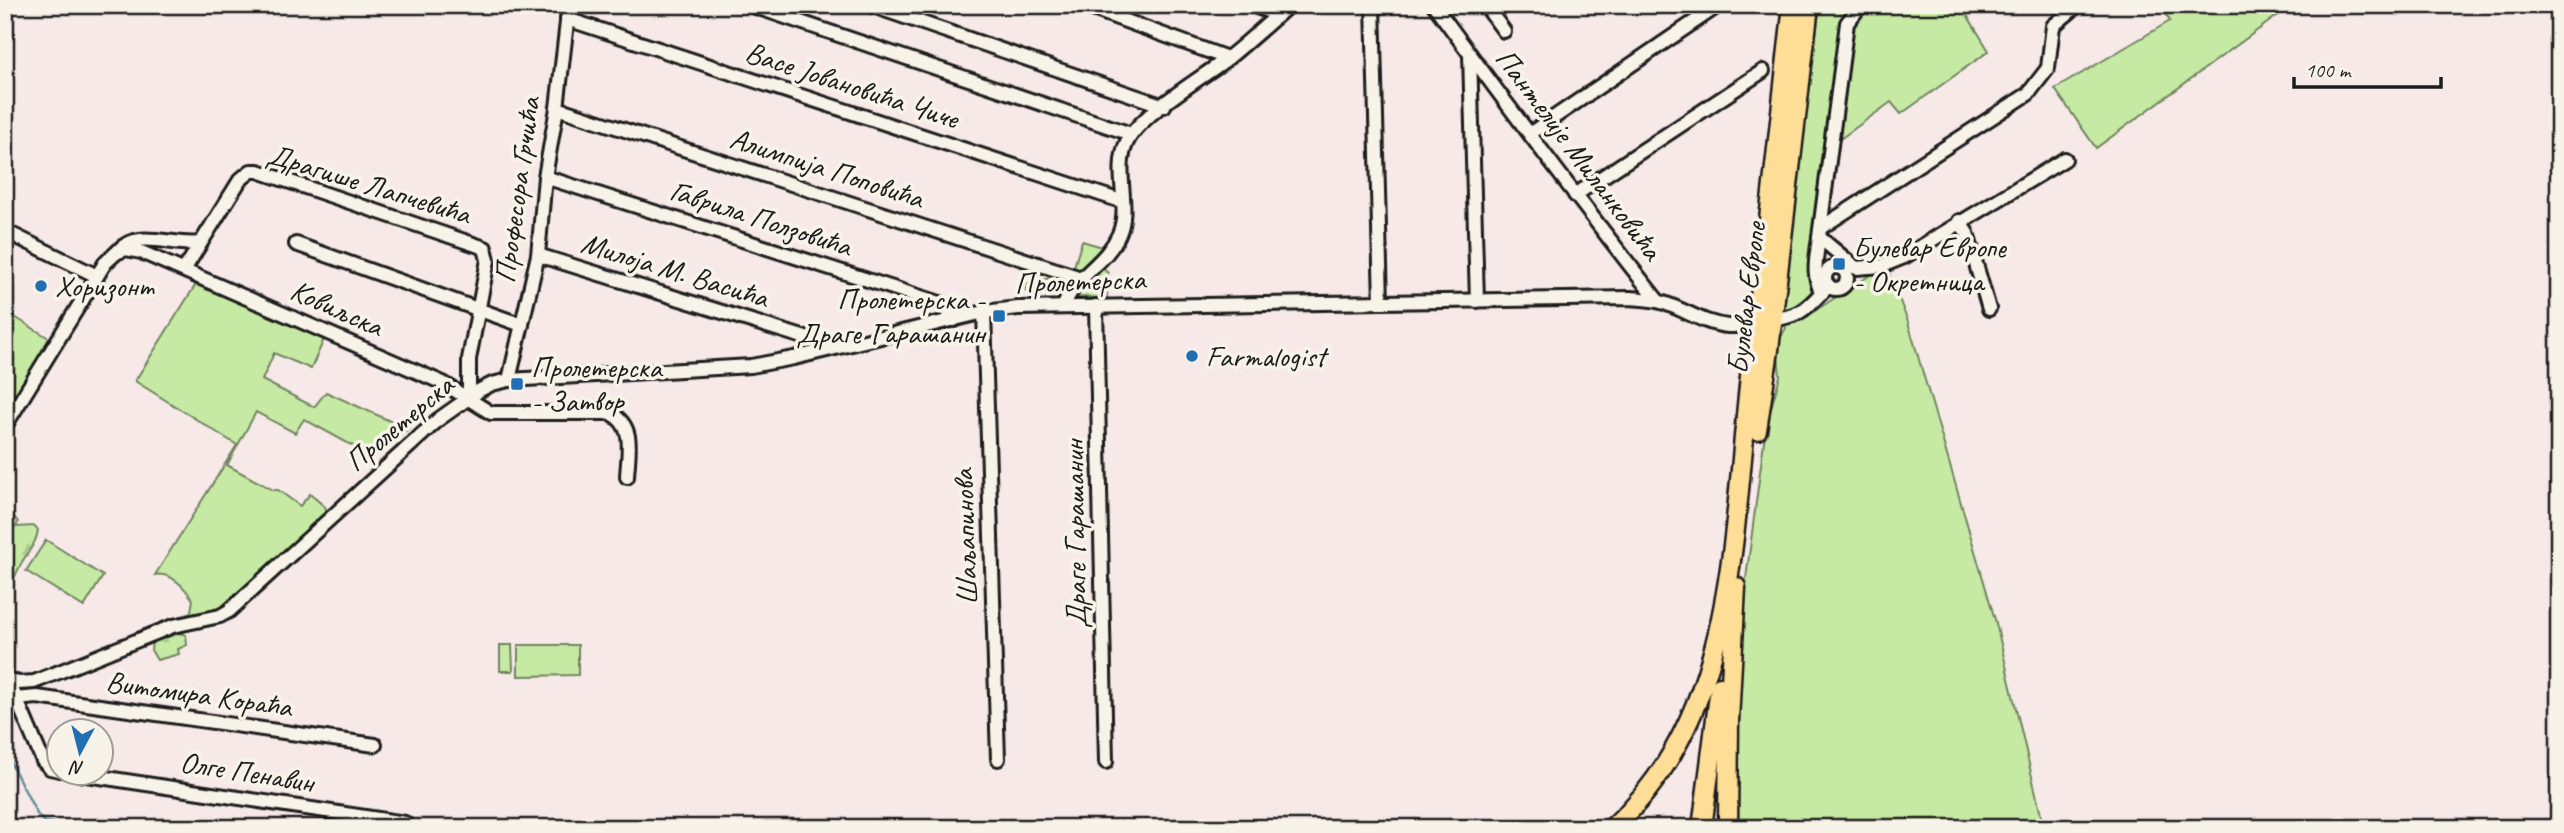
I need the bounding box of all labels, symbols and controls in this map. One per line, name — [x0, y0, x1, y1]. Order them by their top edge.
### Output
street label: Васе Јовановића Чиче — [741, 33, 965, 138]
street label: Пантелије Миланковића — [1487, 41, 1672, 269]
scale bar — [2294, 46, 2442, 90]
text: 100 m — [2305, 57, 2352, 83]
street label: Професора Грчића — [485, 93, 549, 285]
street label: Алимпија Поповића — [726, 119, 930, 218]
street label: Драгише Лапчевића — [263, 135, 477, 234]
street label: Гаврила Ползовића — [665, 171, 858, 266]
street label: Булевар Европе — [1718, 218, 1774, 376]
street label: Милоја М. Васића — [577, 224, 775, 317]
place label: Булевар Европе - Окретница — [1853, 228, 2008, 300]
marker: Булевар Европе - Окретница — [1831, 256, 1847, 272]
street label: Пролетерска — [1014, 260, 1148, 302]
place label: Хоризонт — [55, 267, 156, 305]
street label: Ковиљска — [285, 271, 391, 346]
marker: Хоризонт — [33, 278, 49, 294]
place label: Пролетерска - Драге Гарашанин — [796, 280, 988, 352]
marker: Пролетерска - Драге Гарашанин — [991, 308, 1007, 324]
place label: Farmalogist — [1206, 337, 1329, 375]
place label: Пролетерска - Затвор — [531, 348, 663, 420]
marker: Farmalogist — [1184, 348, 1200, 364]
street label: Пролетерска — [337, 365, 463, 480]
marker: Пролетерска - Затвор — [509, 376, 525, 392]
street label: Драге Гарашанин — [1054, 437, 1096, 629]
street label: Шаљапинова — [944, 466, 986, 606]
street label: Витомира Кораћа — [104, 662, 296, 726]
north arrow — [46, 718, 116, 788]
street label: Олге Пенавин — [178, 743, 318, 802]
text: N — [68, 755, 85, 781]

